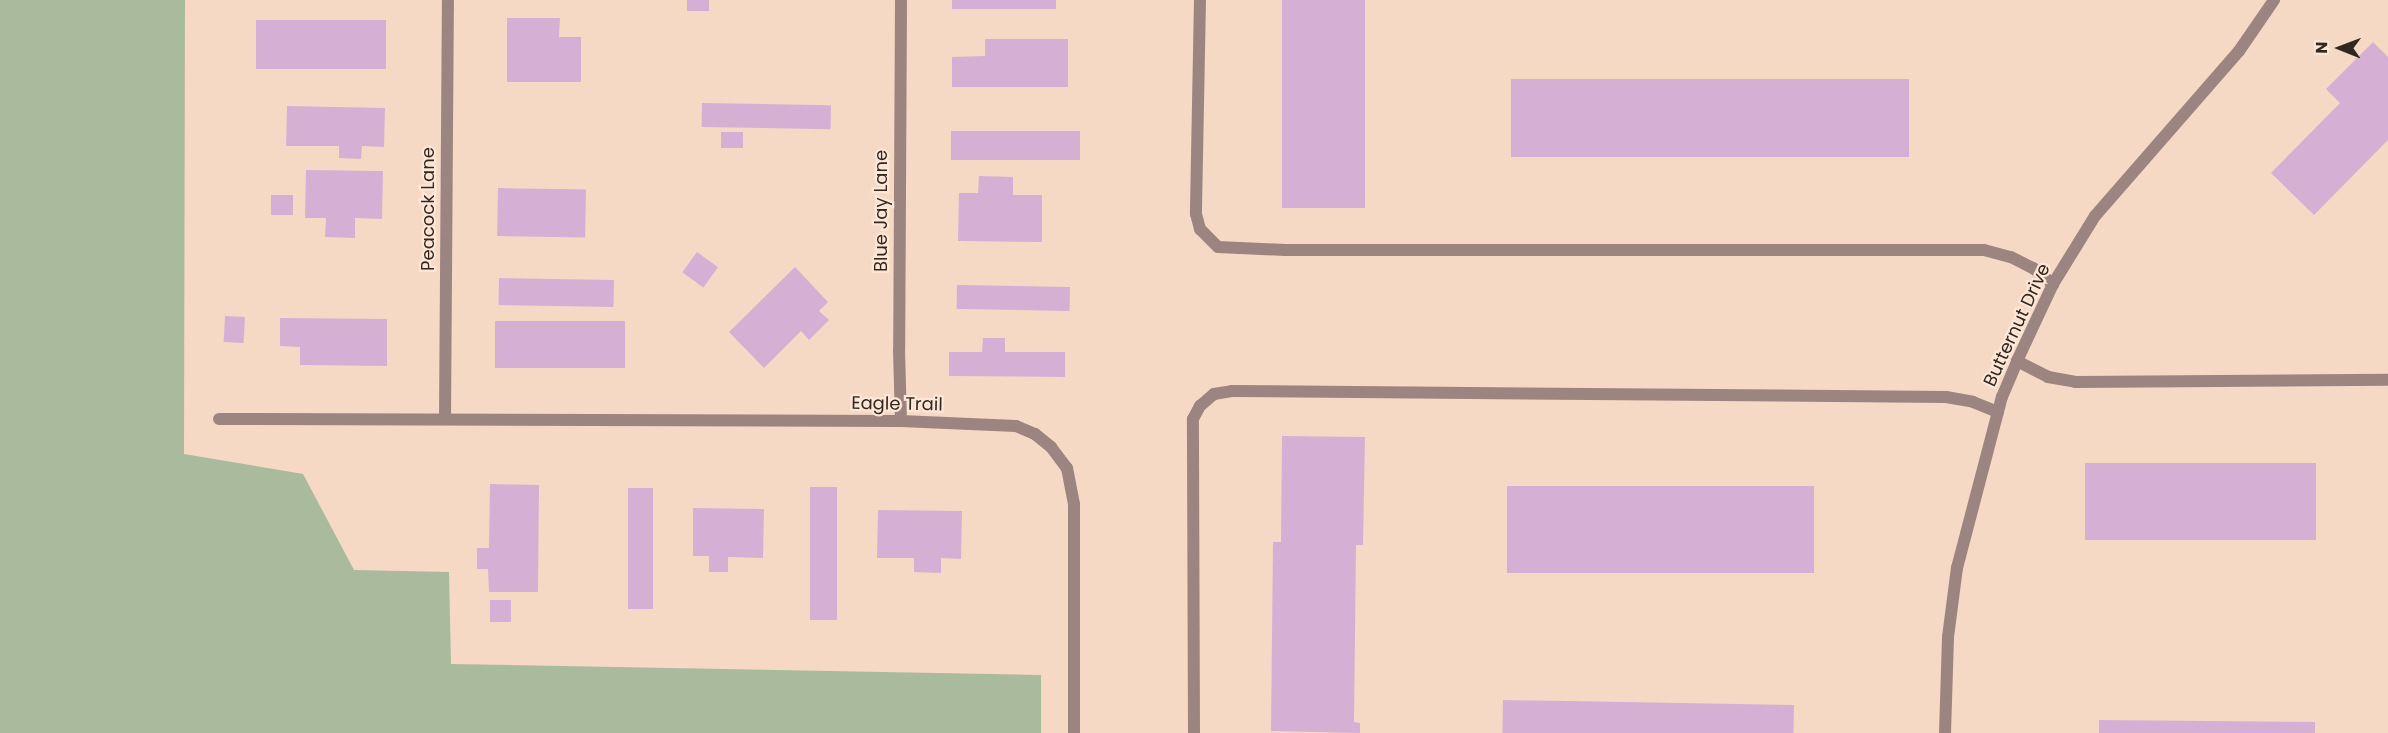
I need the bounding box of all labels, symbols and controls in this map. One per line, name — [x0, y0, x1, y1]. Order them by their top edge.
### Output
north arrow — [2310, 18, 2370, 78]
text: N — [2310, 41, 2333, 54]
street label: Peacock Lane — [417, 147, 439, 271]
street label: Blue Jay Lane — [870, 150, 892, 272]
street label: Butternut Drive — [1979, 260, 2055, 390]
street label: Eagle Trail — [851, 392, 943, 416]

